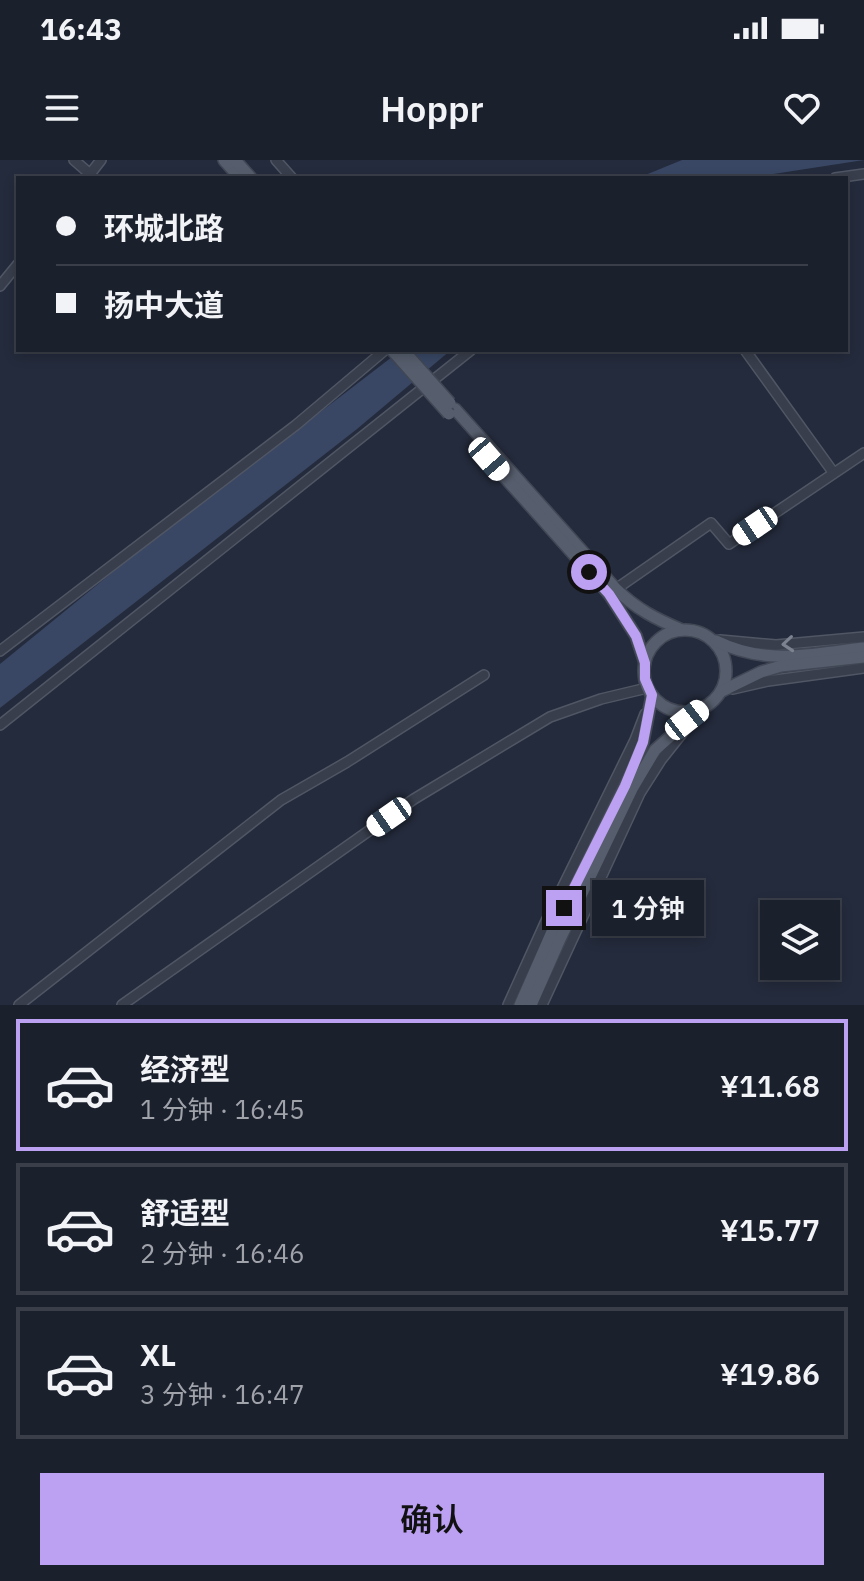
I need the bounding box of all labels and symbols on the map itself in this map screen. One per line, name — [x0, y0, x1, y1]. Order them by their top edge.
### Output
car — [464, 433, 514, 485]
car — [728, 503, 782, 549]
route start — [571, 554, 607, 590]
one-way arrow — [781, 635, 794, 652]
car — [661, 696, 713, 744]
car — [362, 793, 416, 841]
callout: 1 分钟 — [592, 880, 704, 936]
route end — [546, 890, 582, 926]

